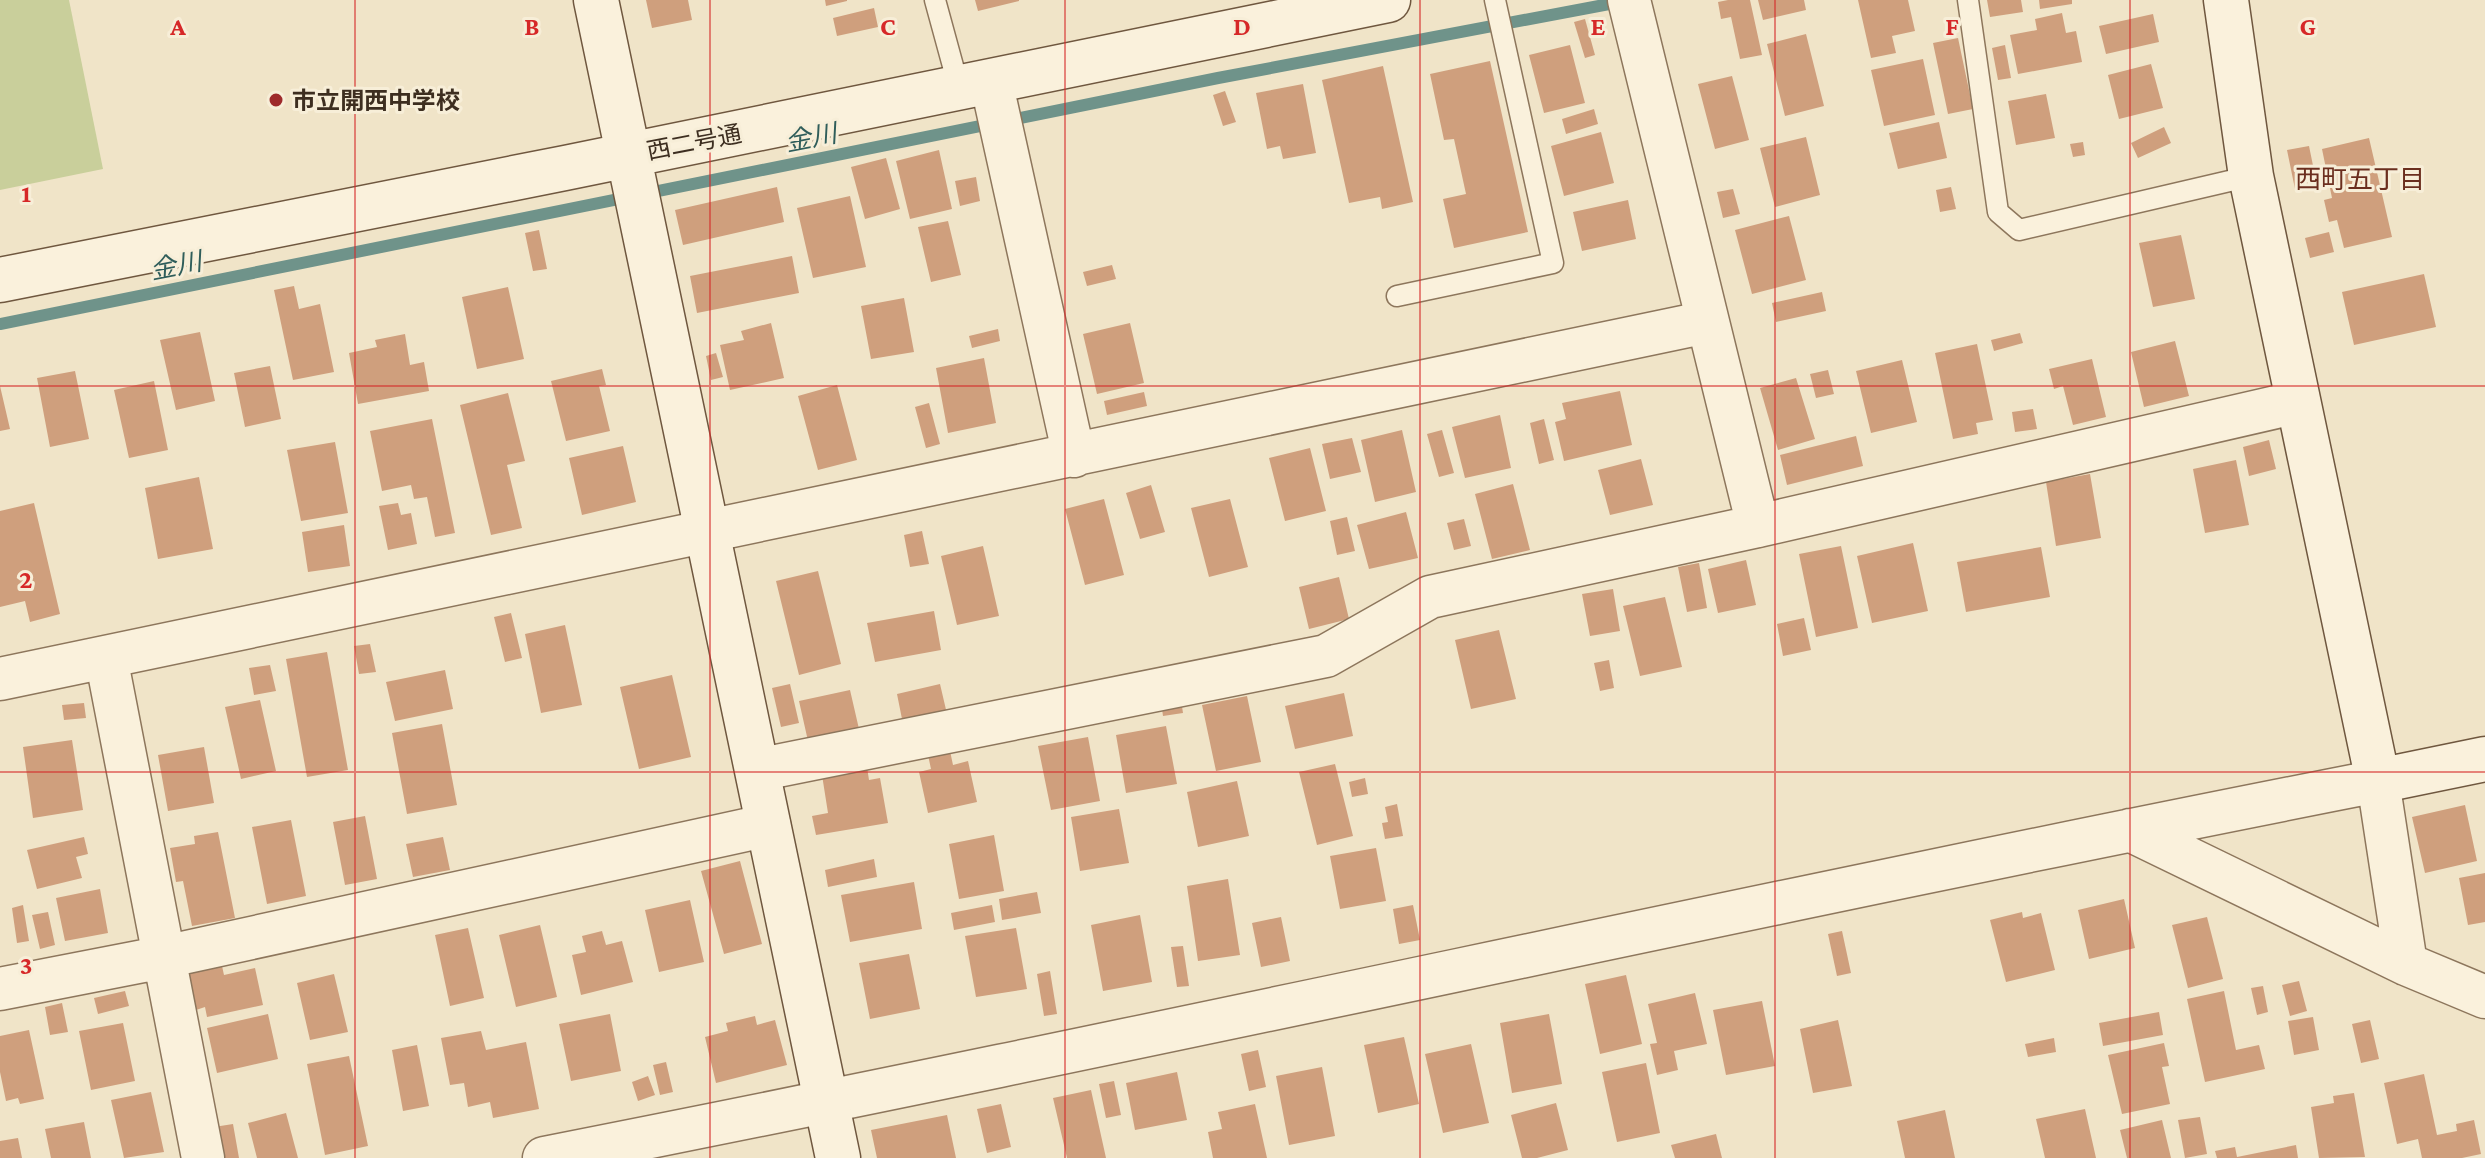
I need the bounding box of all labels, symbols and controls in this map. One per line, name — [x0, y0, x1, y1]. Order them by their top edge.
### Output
text: A — [169, 12, 186, 41]
text: B — [524, 12, 540, 41]
text: C — [880, 12, 896, 41]
text: D — [1233, 12, 1251, 41]
text: E — [1591, 12, 1606, 41]
text: F — [1945, 12, 1959, 41]
text: G — [2300, 12, 2316, 41]
place label: 市立開西中学校 — [292, 87, 460, 114]
marker: 市立開西中学校 — [267, 91, 285, 109]
water label: 金川 — [783, 118, 842, 157]
street label: 西二号通 — [644, 120, 744, 164]
district label: 西町五丁目 — [2295, 165, 2425, 194]
text: 1 — [21, 179, 31, 208]
water label: 金川 — [148, 246, 207, 285]
text: 2 — [19, 565, 33, 594]
text: 3 — [20, 951, 32, 980]

